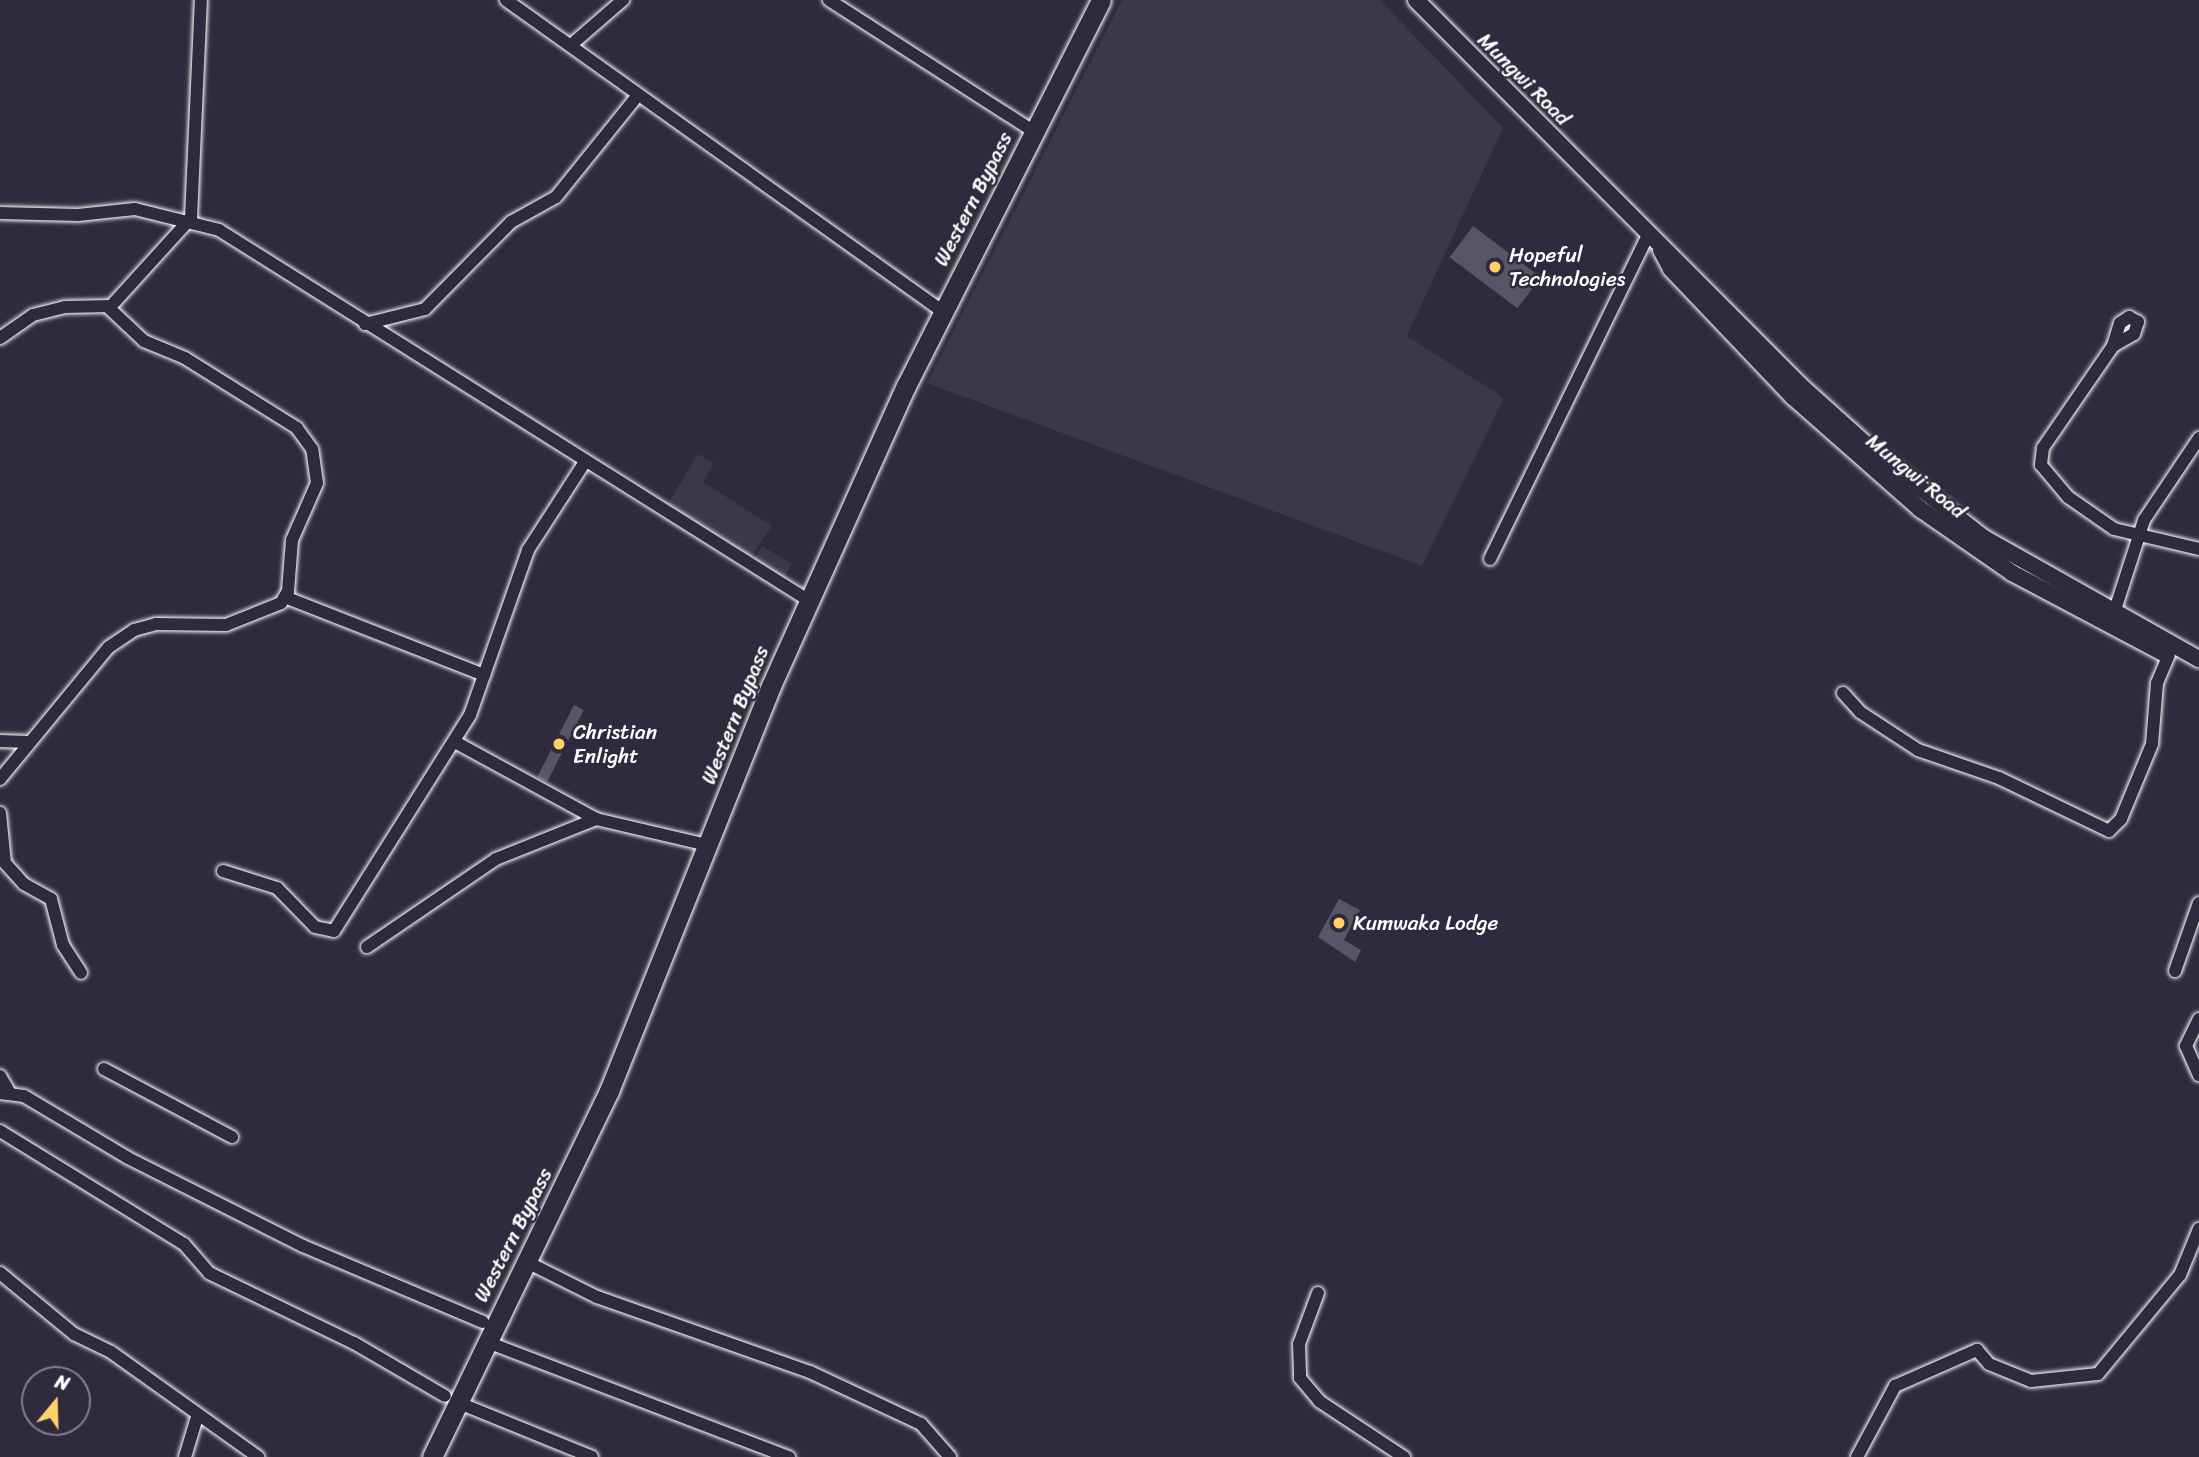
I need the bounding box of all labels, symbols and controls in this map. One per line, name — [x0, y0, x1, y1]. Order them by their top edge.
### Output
street label: Mungwi Road — [1472, 27, 1576, 131]
street label: Western Bypass — [929, 128, 1017, 270]
place label: Hopeful Technologies — [1509, 242, 1625, 292]
marker: Hopeful Technologies — [1487, 259, 1503, 275]
street label: Mungwi Road — [1861, 428, 1971, 524]
street label: Western Bypass — [696, 643, 774, 787]
place label: Christian Enlight — [573, 719, 657, 769]
marker: Christian Enlight — [551, 736, 567, 752]
place label: Kumwaka Lodge — [1353, 910, 1498, 936]
marker: Kumwaka Lodge — [1331, 915, 1347, 931]
street label: Western Bypass — [469, 1164, 557, 1306]
text: N — [51, 1365, 74, 1400]
north arrow — [21, 1366, 91, 1436]

